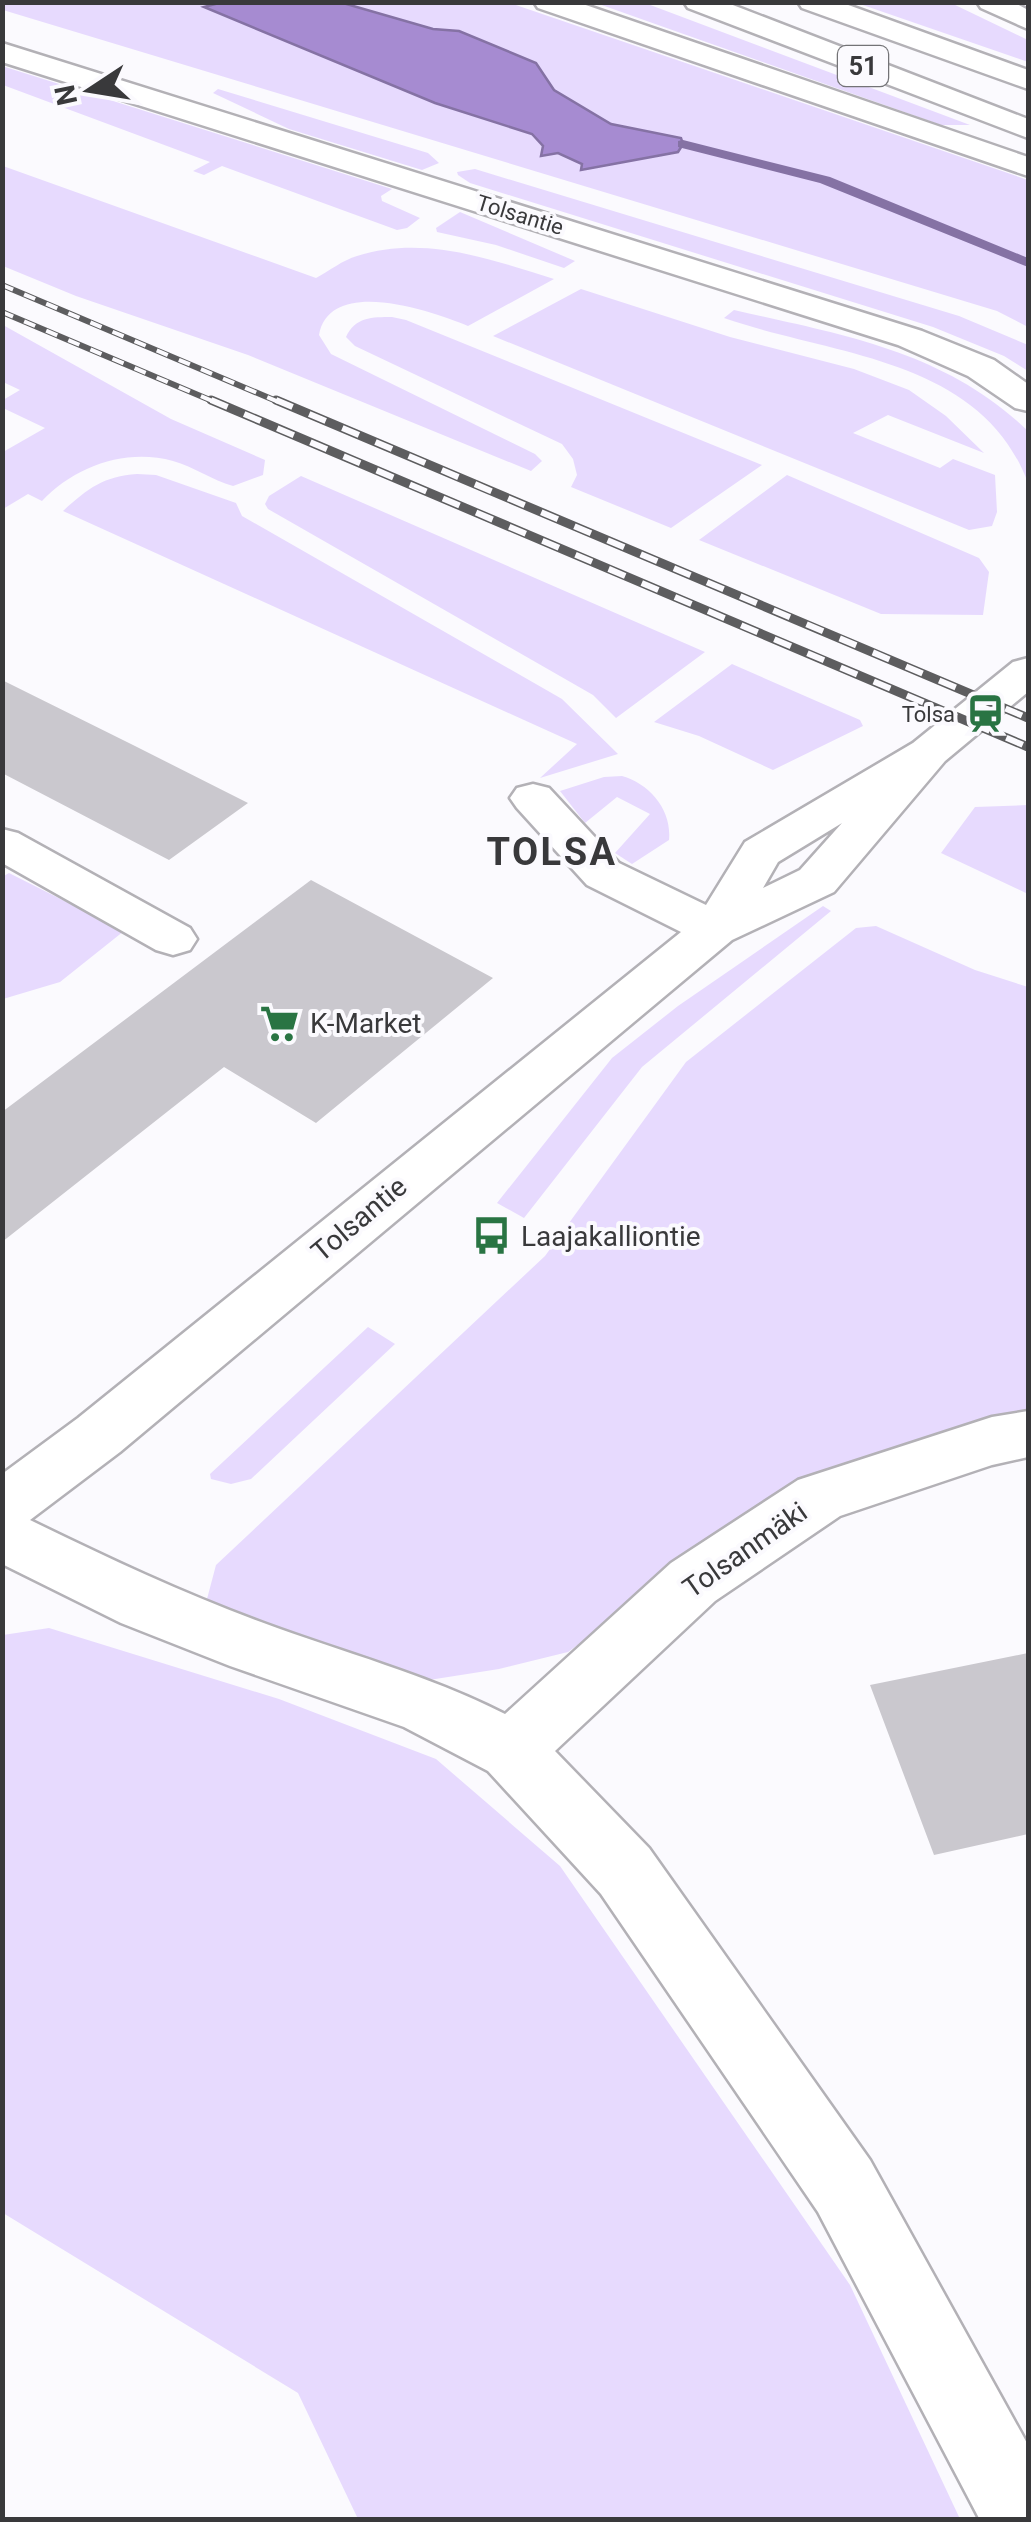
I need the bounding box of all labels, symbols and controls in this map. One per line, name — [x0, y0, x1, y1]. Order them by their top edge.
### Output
north arrow — [40, 40, 140, 140]
road number: 51 — [838, 46, 888, 86]
text: N — [48, 82, 84, 108]
street label: Tolsantie — [473, 190, 567, 240]
station icon: Tolsa — [964, 693, 1006, 735]
place label: Tolsa — [902, 702, 955, 727]
district label: TOLSA — [486, 830, 618, 874]
supermarket icon: K-Market — [259, 1002, 301, 1044]
place label: K-Market — [310, 1007, 422, 1040]
street label: Tolsantie — [305, 1170, 413, 1268]
bus stop icon: Laajakalliontie — [470, 1215, 512, 1257]
place label: Laajakalliontie — [521, 1220, 701, 1253]
street label: Tolsanmäki — [677, 1495, 813, 1605]

